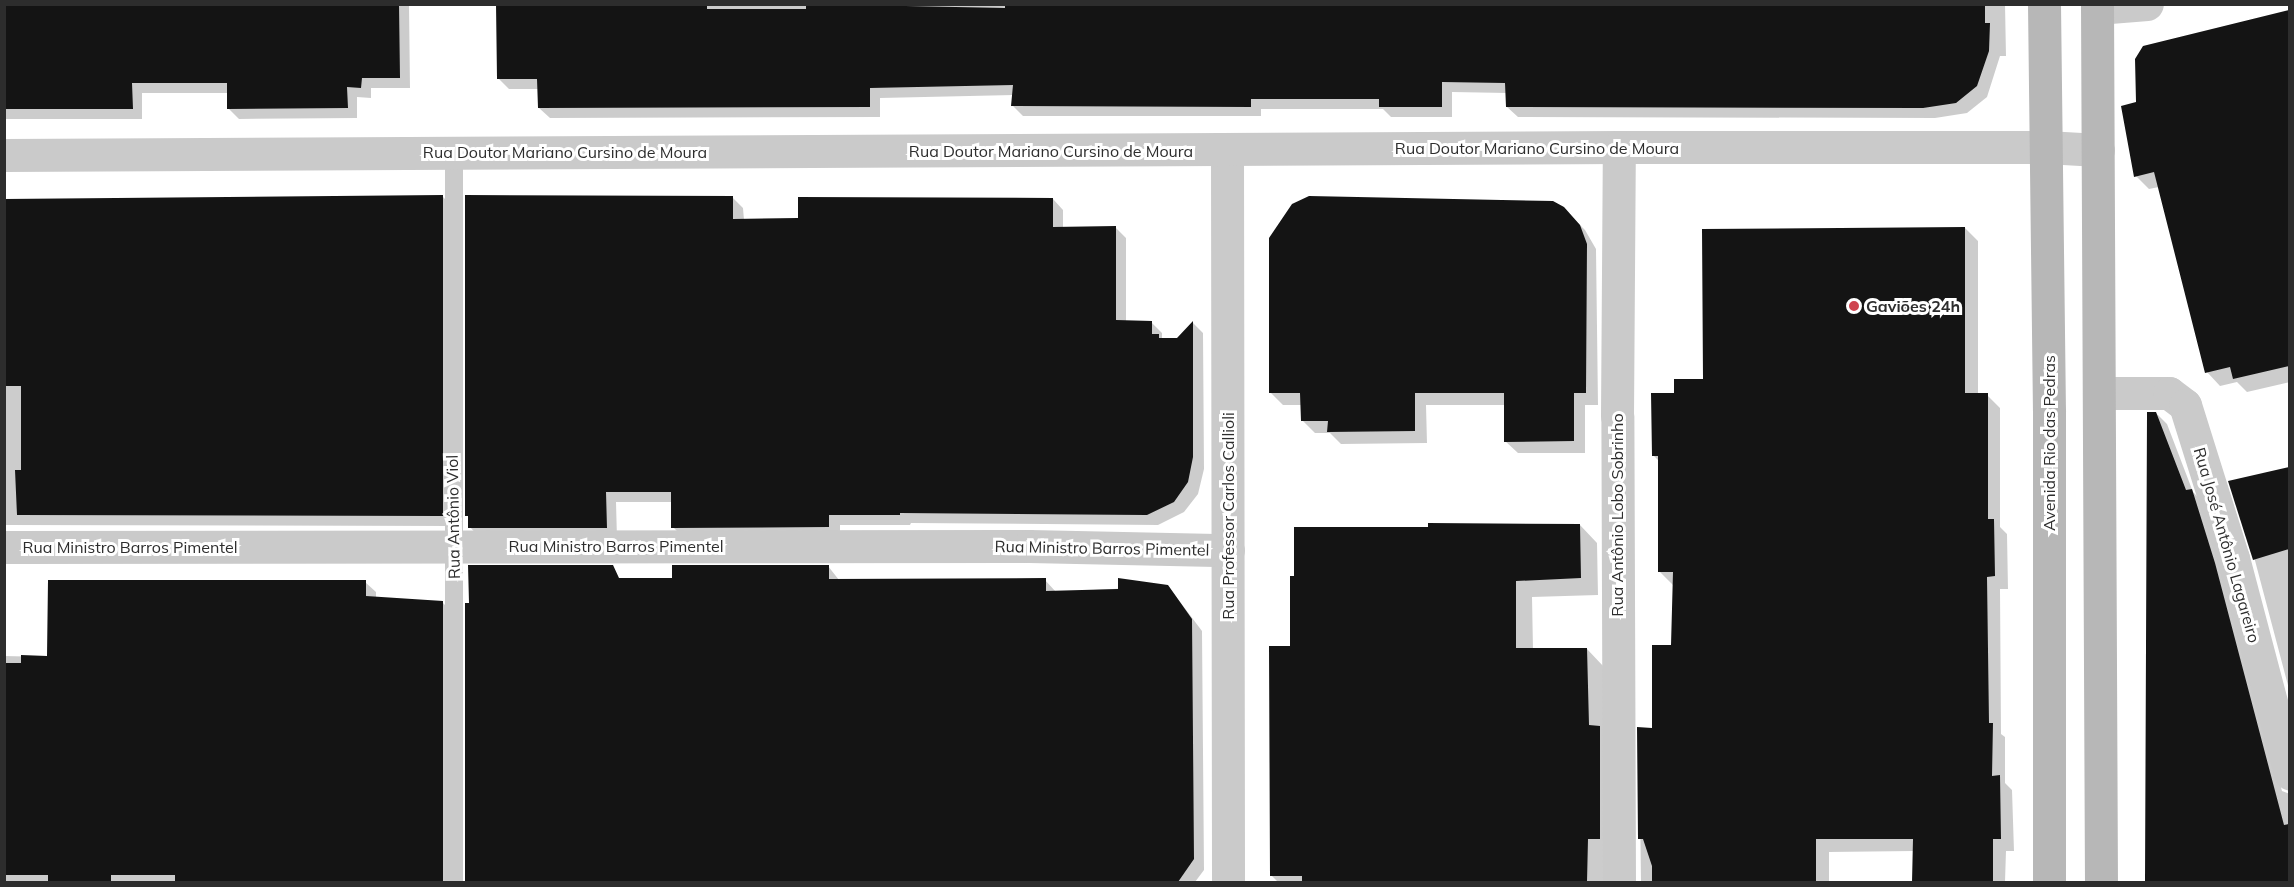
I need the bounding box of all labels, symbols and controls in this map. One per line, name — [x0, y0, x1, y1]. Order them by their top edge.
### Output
street label: Rua Doutor Mariano Cursino de Moura — [1395, 138, 1679, 158]
street label: Rua Doutor Mariano Cursino de Moura — [909, 141, 1193, 161]
street label: Rua Doutor Mariano Cursino de Moura — [423, 142, 707, 162]
place label: Gaviões 24h — [1866, 296, 1960, 316]
marker: Gaviões 24h — [1847, 299, 1861, 313]
street label: Avenida Rio das Pedras — [2039, 355, 2059, 531]
street label: Rua Professor Carlos Callioli — [1218, 412, 1238, 620]
street label: Rua Antônio Lobo Sobrinho — [1607, 413, 1627, 617]
street label: Rua José Antônio Lagareiro — [2190, 445, 2264, 645]
street label: Rua Antônio Viol — [442, 455, 464, 579]
street label: Rua Ministro Barros Pimentel — [509, 536, 723, 556]
street label: Rua Ministro Barros Pimentel — [23, 537, 237, 557]
street label: Rua Ministro Barros Pimentel — [994, 537, 1210, 559]

